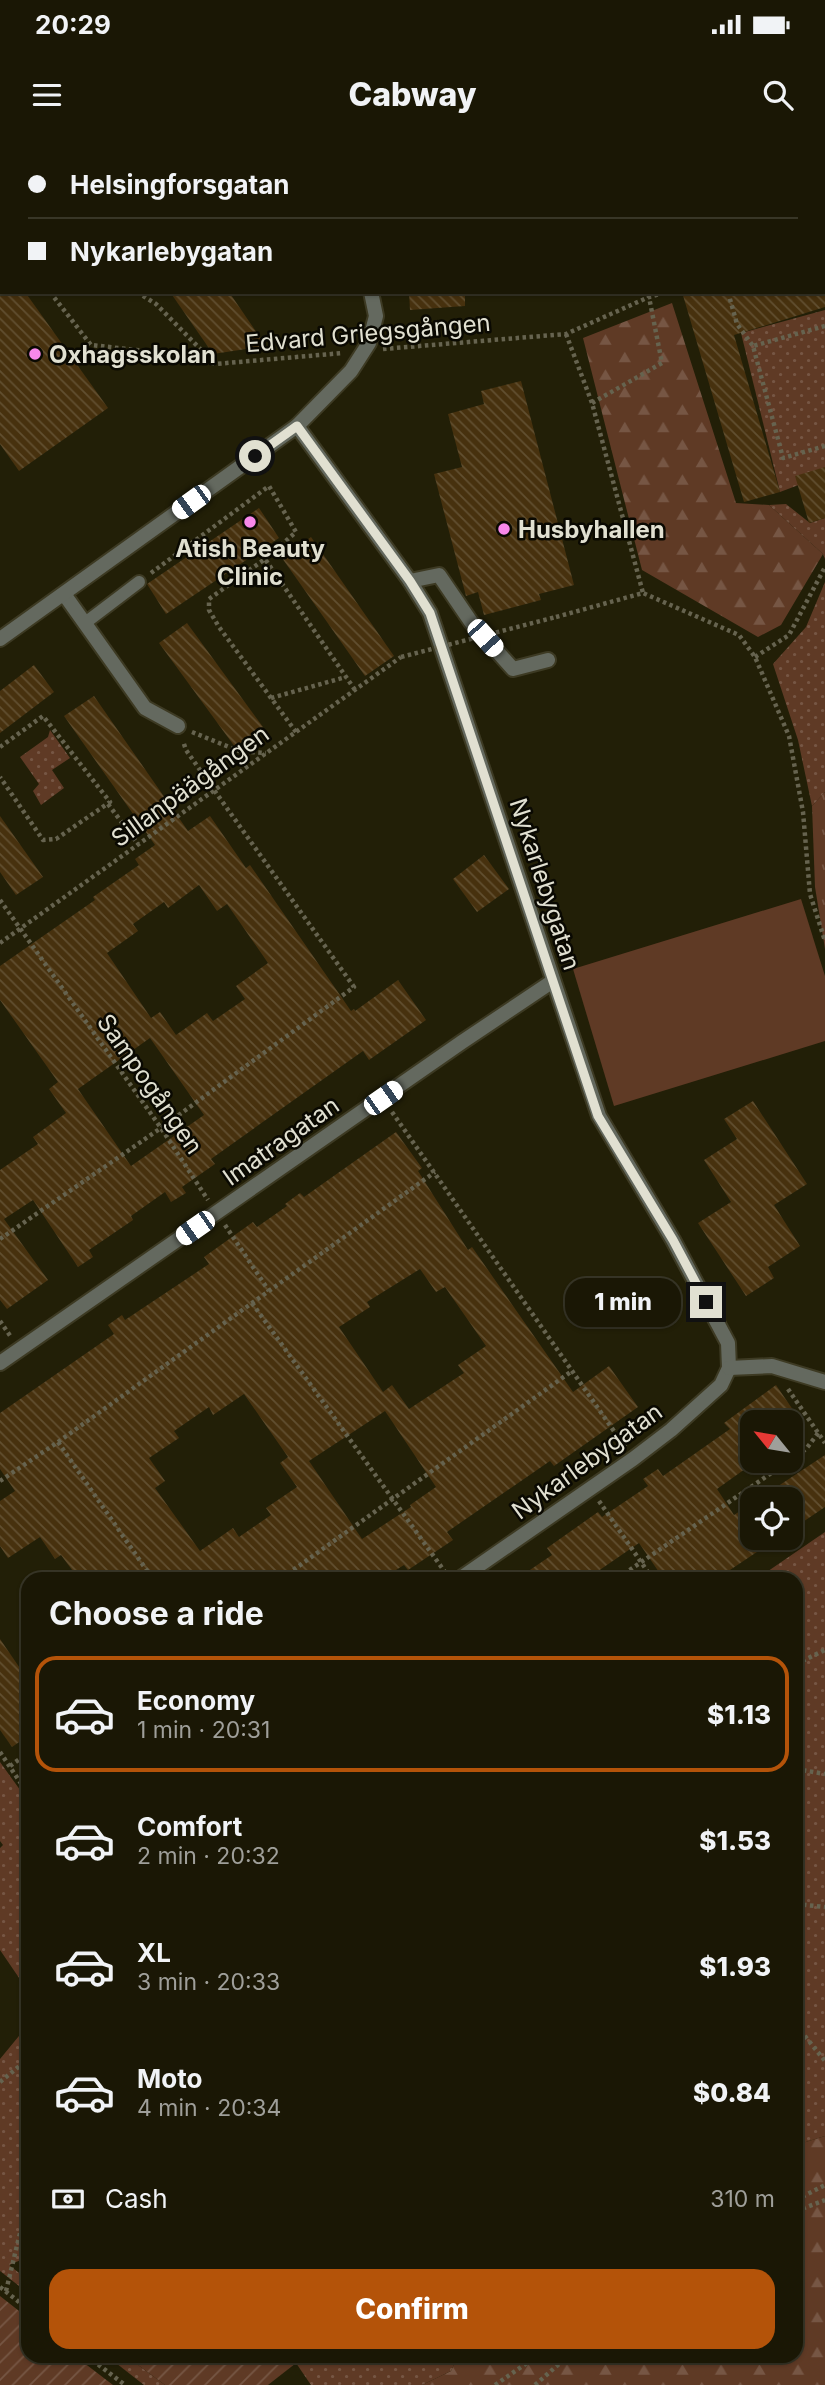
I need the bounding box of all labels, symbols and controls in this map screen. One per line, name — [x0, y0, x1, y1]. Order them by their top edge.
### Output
text: 20:29 — [35, 9, 111, 40]
text: Cabway — [348, 75, 477, 114]
icon: menu — [28, 76, 66, 114]
icon: search — [759, 76, 797, 114]
text: Helsingforsgatan — [70, 169, 290, 200]
text: Nykarlebygatan — [70, 236, 273, 267]
street label: Edvard Griegsgången — [244, 308, 492, 358]
place label: Oxhagsskolan — [49, 340, 216, 369]
marker: Oxhagsskolan — [27, 346, 43, 362]
route start — [239, 440, 271, 472]
car — [168, 481, 215, 523]
marker: Atish Beauty Clinic — [242, 514, 258, 530]
place label: Husbyhallen — [518, 515, 665, 544]
marker: Husbyhallen — [496, 521, 512, 537]
place label: Atish Beauty Clinic — [175, 534, 325, 591]
car — [464, 615, 507, 661]
street label: Sillanpäägången — [106, 719, 274, 853]
street label: Nykarlebygatan — [504, 795, 586, 973]
street label: Sampogången — [91, 1008, 209, 1160]
car — [360, 1077, 407, 1119]
street label: Imatragatan — [217, 1090, 345, 1192]
car — [172, 1207, 219, 1249]
callout: 1 min — [566, 1278, 682, 1326]
route end — [690, 1286, 722, 1318]
text: 1 min — [594, 1288, 652, 1316]
street label: Nykarlebygatan — [506, 1397, 668, 1525]
north arrow — [740, 1410, 803, 1474]
map controls — [740, 1410, 803, 1550]
button: locate — [740, 1487, 803, 1550]
text: Choose a ride — [49, 1594, 264, 1633]
icon: car — [53, 1683, 116, 1746]
text: Economy — [137, 1685, 255, 1716]
text: $1.13 — [707, 1699, 771, 1730]
text: 1 min · 20:31 — [137, 1716, 270, 1744]
icon: car — [53, 1809, 116, 1872]
text: Comfort — [137, 1811, 242, 1842]
text: $1.53 — [699, 1825, 771, 1856]
text: 2 min · 20:32 — [137, 1842, 280, 1870]
icon: car — [53, 1935, 116, 1998]
text: XL — [137, 1937, 171, 1968]
text: $1.93 — [699, 1951, 771, 1982]
text: 3 min · 20:33 — [137, 1968, 280, 1996]
icon: car — [53, 2061, 116, 2124]
text: Moto — [137, 2063, 202, 2094]
text: $0.84 — [693, 2077, 771, 2108]
text: 4 min · 20:34 — [137, 2094, 281, 2122]
icon: cash — [49, 2180, 87, 2218]
text: Cash — [105, 2183, 168, 2214]
text: 310 m — [710, 2185, 775, 2213]
button: Confirm — [49, 2269, 775, 2349]

